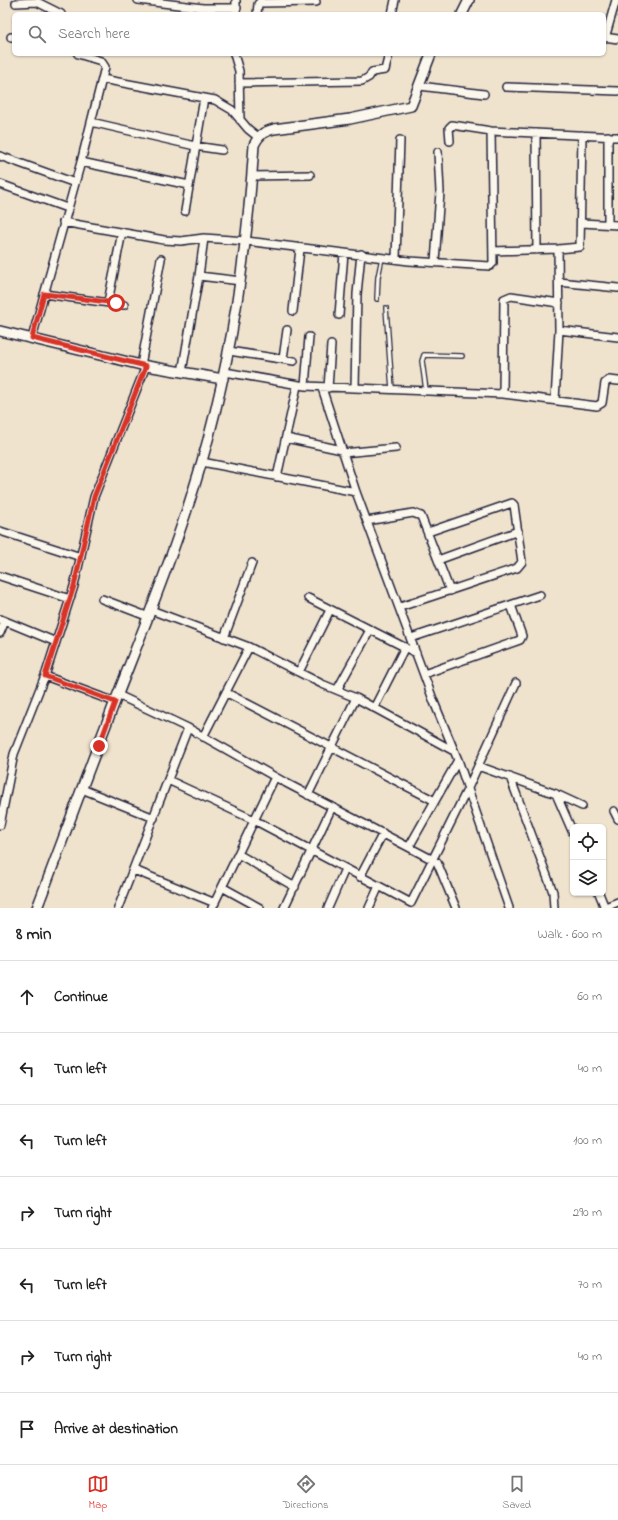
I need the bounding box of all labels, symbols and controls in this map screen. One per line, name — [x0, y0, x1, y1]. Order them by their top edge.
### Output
search box — [12, 12, 606, 56]
icon: search — [26, 23, 48, 45]
text: Search here — [58, 23, 130, 45]
route start — [107, 294, 125, 312]
route end — [90, 737, 108, 755]
map controls — [570, 824, 606, 896]
button: locate — [570, 824, 606, 860]
button: layers — [570, 860, 606, 896]
text: 8 min — [16, 922, 51, 947]
text: Walk · 600 m — [537, 925, 602, 944]
icon: ahead — [16, 986, 38, 1008]
text: Continue — [54, 986, 108, 1008]
text: 60 m — [577, 987, 602, 1006]
icon: left — [16, 1058, 38, 1080]
text: Turn left — [54, 1058, 107, 1080]
text: 40 m — [578, 1059, 602, 1078]
icon: left — [16, 1130, 38, 1152]
text: Turn left — [54, 1130, 107, 1152]
text: 100 m — [573, 1131, 602, 1150]
icon: right — [16, 1202, 38, 1224]
text: Turn right — [54, 1202, 112, 1224]
text: 290 m — [573, 1203, 602, 1222]
icon: left — [16, 1274, 38, 1296]
text: Turn left — [54, 1274, 107, 1296]
text: 70 m — [578, 1275, 602, 1294]
icon: right — [16, 1346, 38, 1368]
text: Turn right — [54, 1346, 112, 1368]
text: 40 m — [578, 1347, 602, 1366]
icon: arrive — [16, 1418, 38, 1440]
text: Arrive at destination — [54, 1418, 178, 1440]
tab: Map — [87, 1473, 109, 1513]
tab: Directions — [283, 1473, 328, 1513]
tab: Saved — [502, 1473, 531, 1513]

